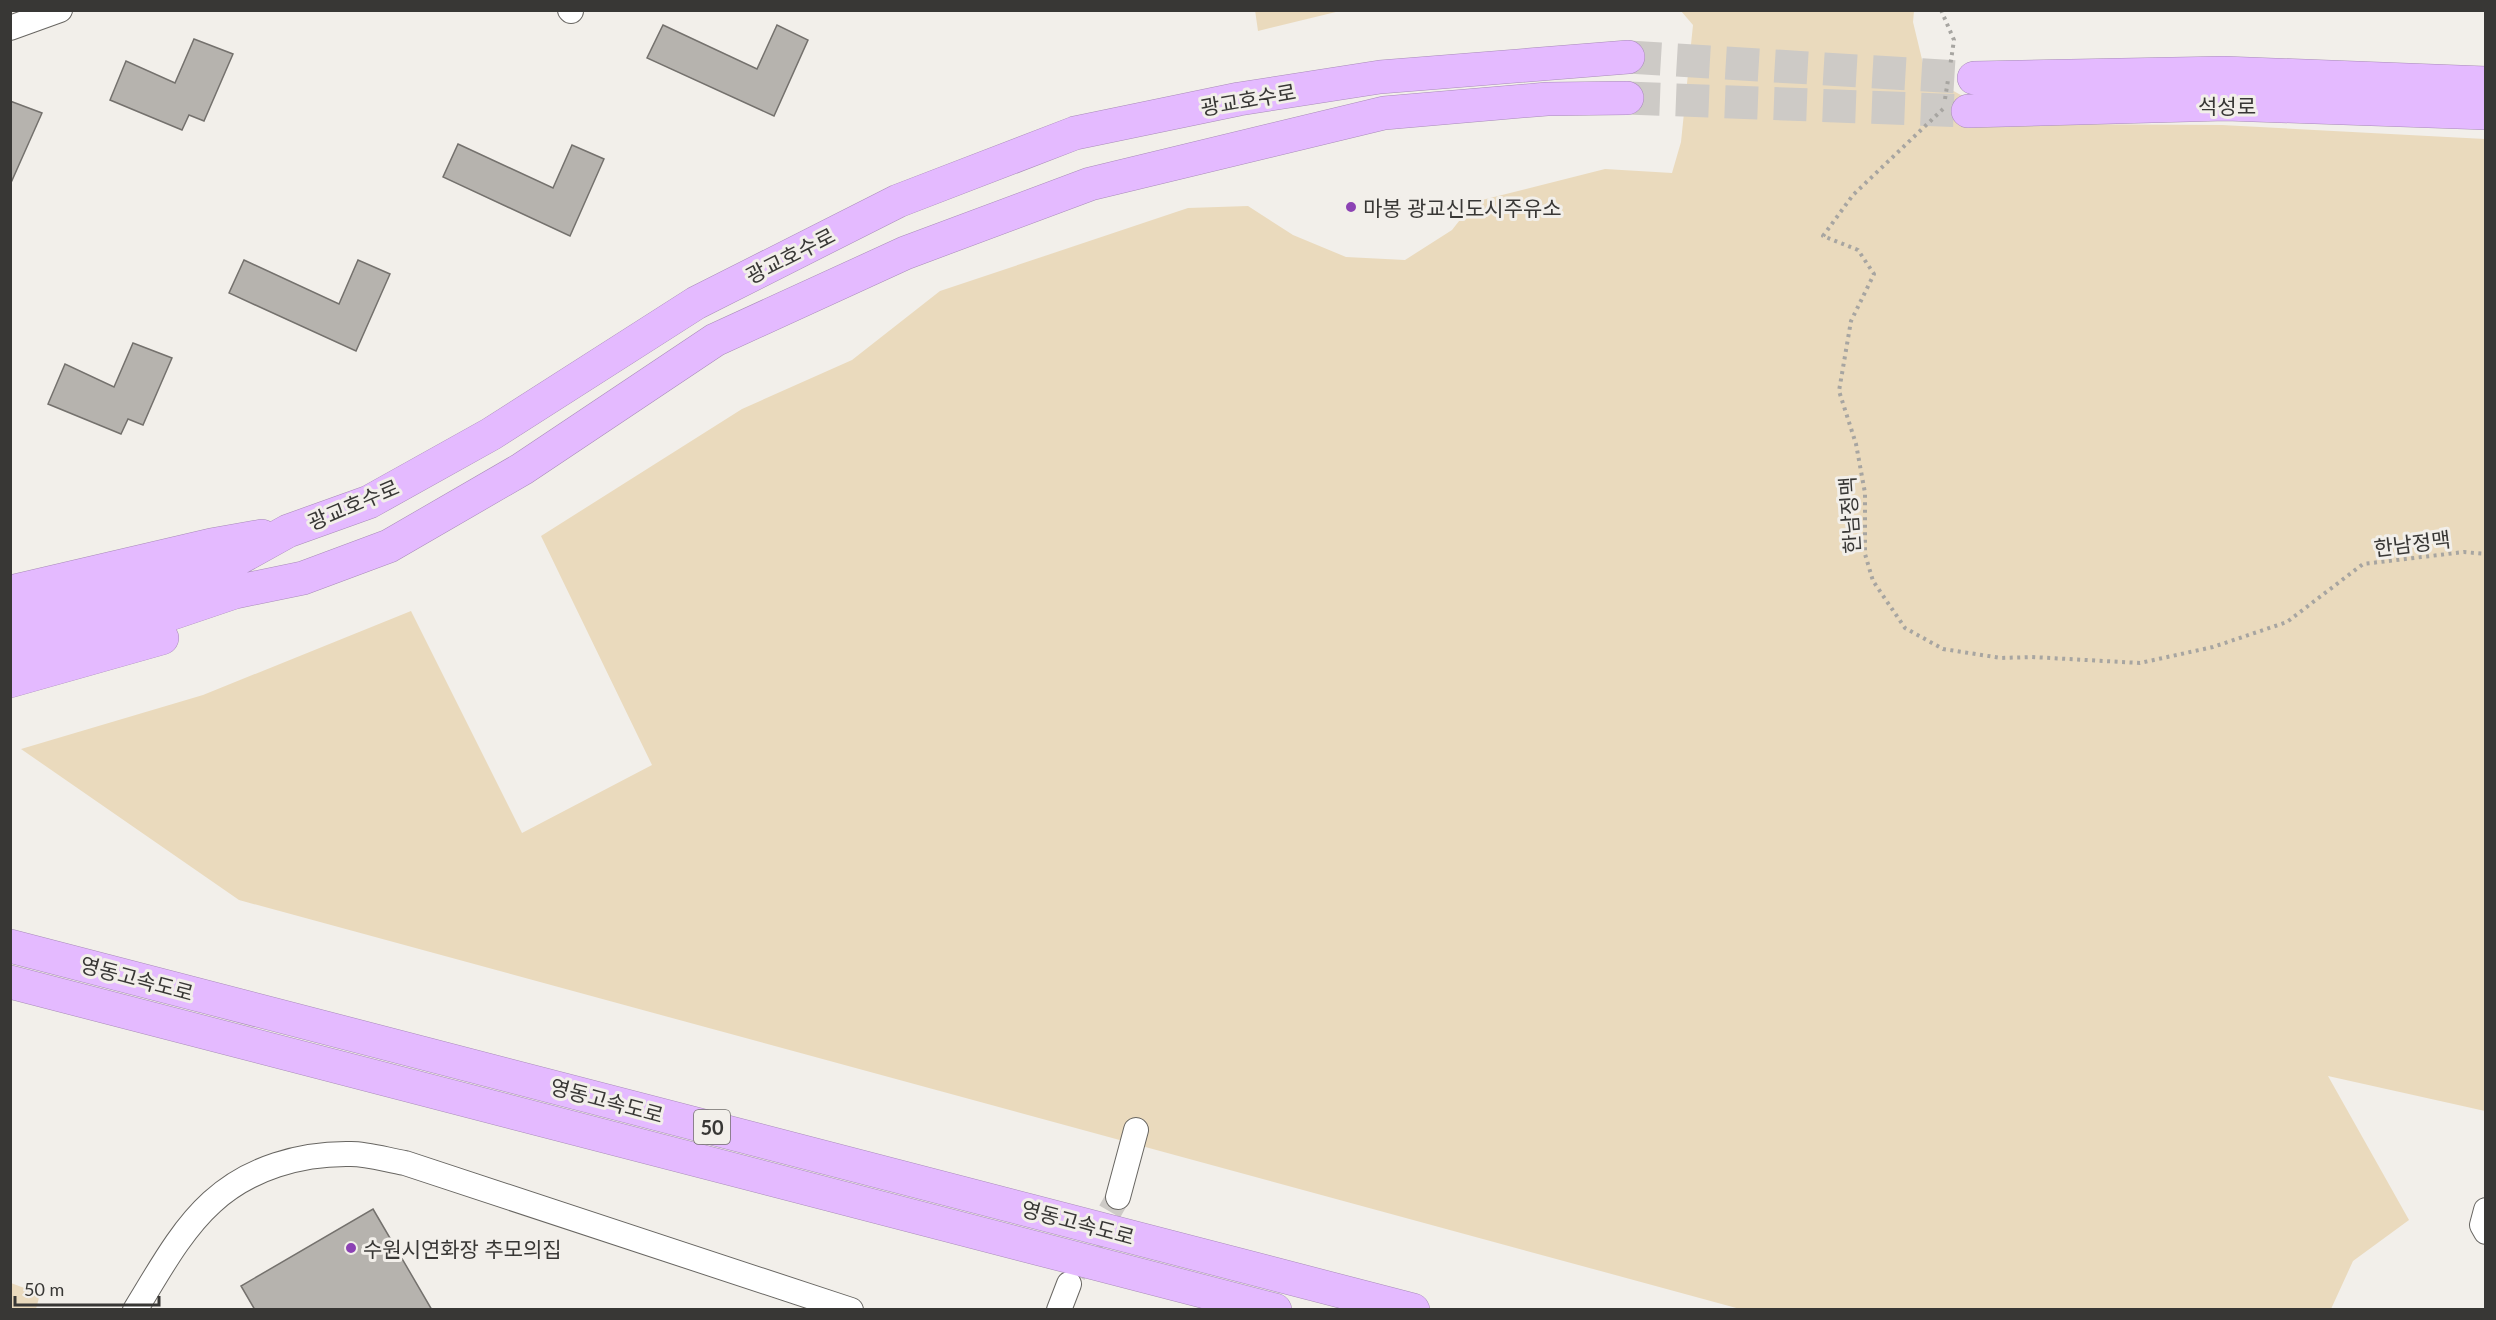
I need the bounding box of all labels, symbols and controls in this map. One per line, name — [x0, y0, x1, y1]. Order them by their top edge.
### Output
street label: 광교호수로 — [1198, 78, 1298, 120]
street label: 석성로 — [2198, 93, 2256, 118]
place label: 마봉 광교신도시주유소 — [1363, 195, 1562, 220]
marker: 마봉 광교신도시주유소 — [1344, 200, 1358, 214]
street label: 광교호수로 — [741, 222, 839, 288]
street label: 광교호수로 — [304, 474, 402, 534]
street label: 한남정맥 — [1834, 476, 1864, 554]
street label: 한남정맥 — [2372, 526, 2452, 560]
street label: 영동고속도로 — [78, 951, 196, 1005]
street label: 영동고속도로 — [548, 1073, 666, 1127]
road number: 50 — [694, 1110, 730, 1144]
street label: 영동고속도로 — [1019, 1195, 1137, 1249]
place label: 수원시연화장 추모의집 — [363, 1236, 562, 1261]
marker: 수원시연화장 추모의집 — [344, 1241, 358, 1255]
scale bar — [15, 1269, 159, 1307]
text: 50 m — [24, 1278, 64, 1300]

